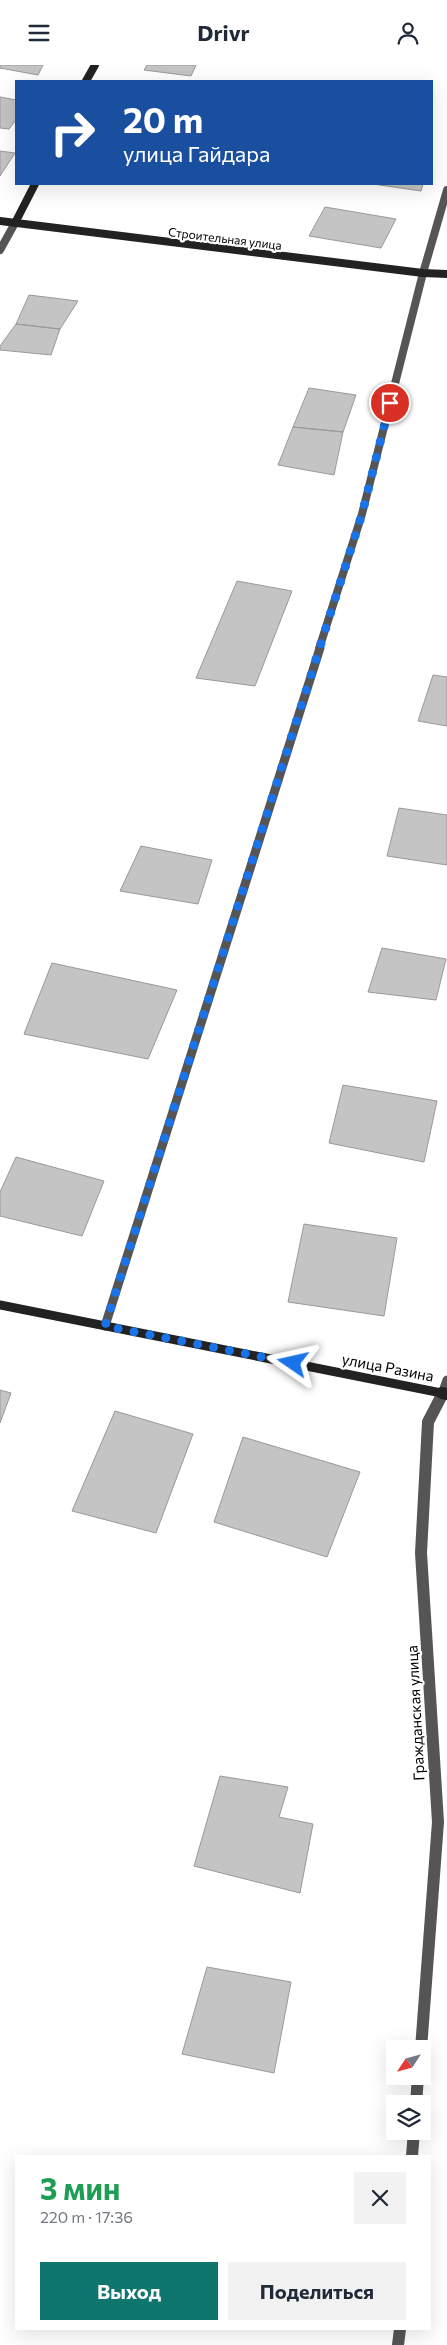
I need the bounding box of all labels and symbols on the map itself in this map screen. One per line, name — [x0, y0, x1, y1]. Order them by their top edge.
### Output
street label: Строительная улица — [167, 224, 283, 252]
pin — [369, 382, 411, 424]
position arrow — [266, 1336, 318, 1388]
street label: улица Разина — [341, 1349, 435, 1385]
street label: Гражданская улица — [402, 1645, 428, 1781]
north arrow — [386, 2040, 431, 2085]

